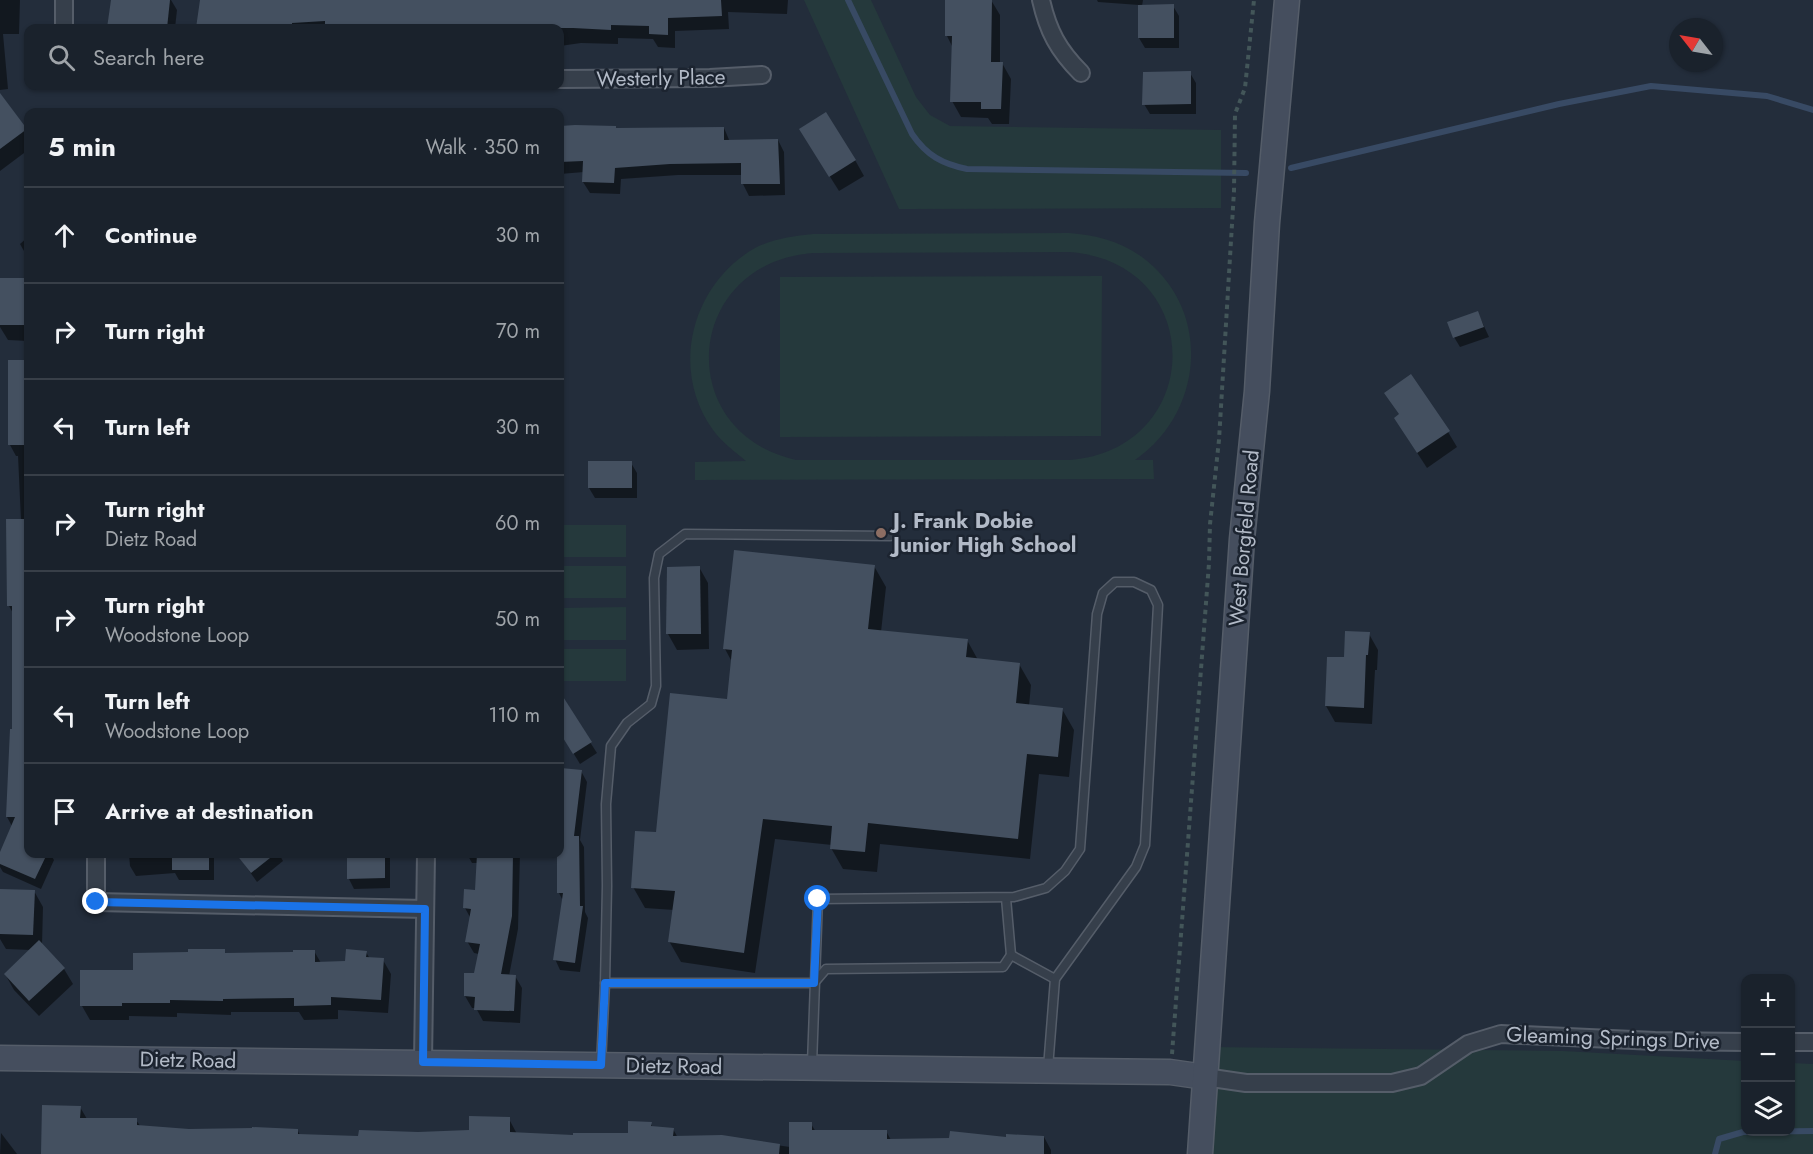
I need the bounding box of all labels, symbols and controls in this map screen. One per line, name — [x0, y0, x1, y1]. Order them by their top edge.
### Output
north arrow — [1669, 18, 1723, 72]
search box — [24, 24, 564, 90]
icon: search — [45, 41, 78, 74]
text: Search here — [93, 41, 204, 73]
street label: Westerly Place — [596, 62, 726, 94]
text: 5 min — [48, 128, 116, 166]
text: Walk · 350 m — [425, 133, 540, 162]
icon: ahead — [48, 219, 81, 252]
text: Continue — [105, 219, 197, 251]
text: 30 m — [495, 221, 540, 250]
icon: right — [48, 315, 81, 348]
text: Turn right — [105, 315, 205, 347]
text: 70 m — [496, 317, 540, 346]
icon: left — [48, 411, 81, 444]
text: Turn left — [105, 411, 190, 443]
text: 30 m — [495, 413, 540, 442]
street label: West Borgfeld Road — [1221, 449, 1267, 627]
text: Turn right — [105, 493, 205, 525]
place label: J. Frank Dobie Junior High School — [889, 506, 1076, 560]
icon: right — [48, 507, 81, 540]
text: 60 m — [495, 509, 540, 538]
text: Dietz Road — [105, 525, 197, 554]
marker: J. Frank Dobie Junior High School — [874, 526, 888, 540]
text: Turn right — [105, 589, 205, 621]
icon: right — [48, 603, 81, 636]
text: 50 m — [495, 605, 540, 634]
text: Woodstone Loop — [105, 621, 249, 650]
text: Turn left — [105, 685, 190, 717]
icon: left — [48, 699, 81, 732]
text: 110 m — [488, 701, 540, 730]
text: Woodstone Loop — [105, 717, 249, 746]
icon: arrive — [48, 795, 81, 828]
text: Arrive at destination — [105, 795, 314, 827]
route start — [804, 885, 830, 911]
route end — [82, 888, 108, 914]
map controls — [1741, 974, 1795, 1136]
button: + — [1741, 974, 1795, 1028]
street label: Gleaming Springs Drive — [1506, 1019, 1721, 1057]
button: − — [1741, 1028, 1795, 1082]
street label: Dietz Road — [139, 1044, 237, 1076]
street label: Dietz Road — [625, 1050, 723, 1082]
button: layers — [1741, 1082, 1795, 1136]

